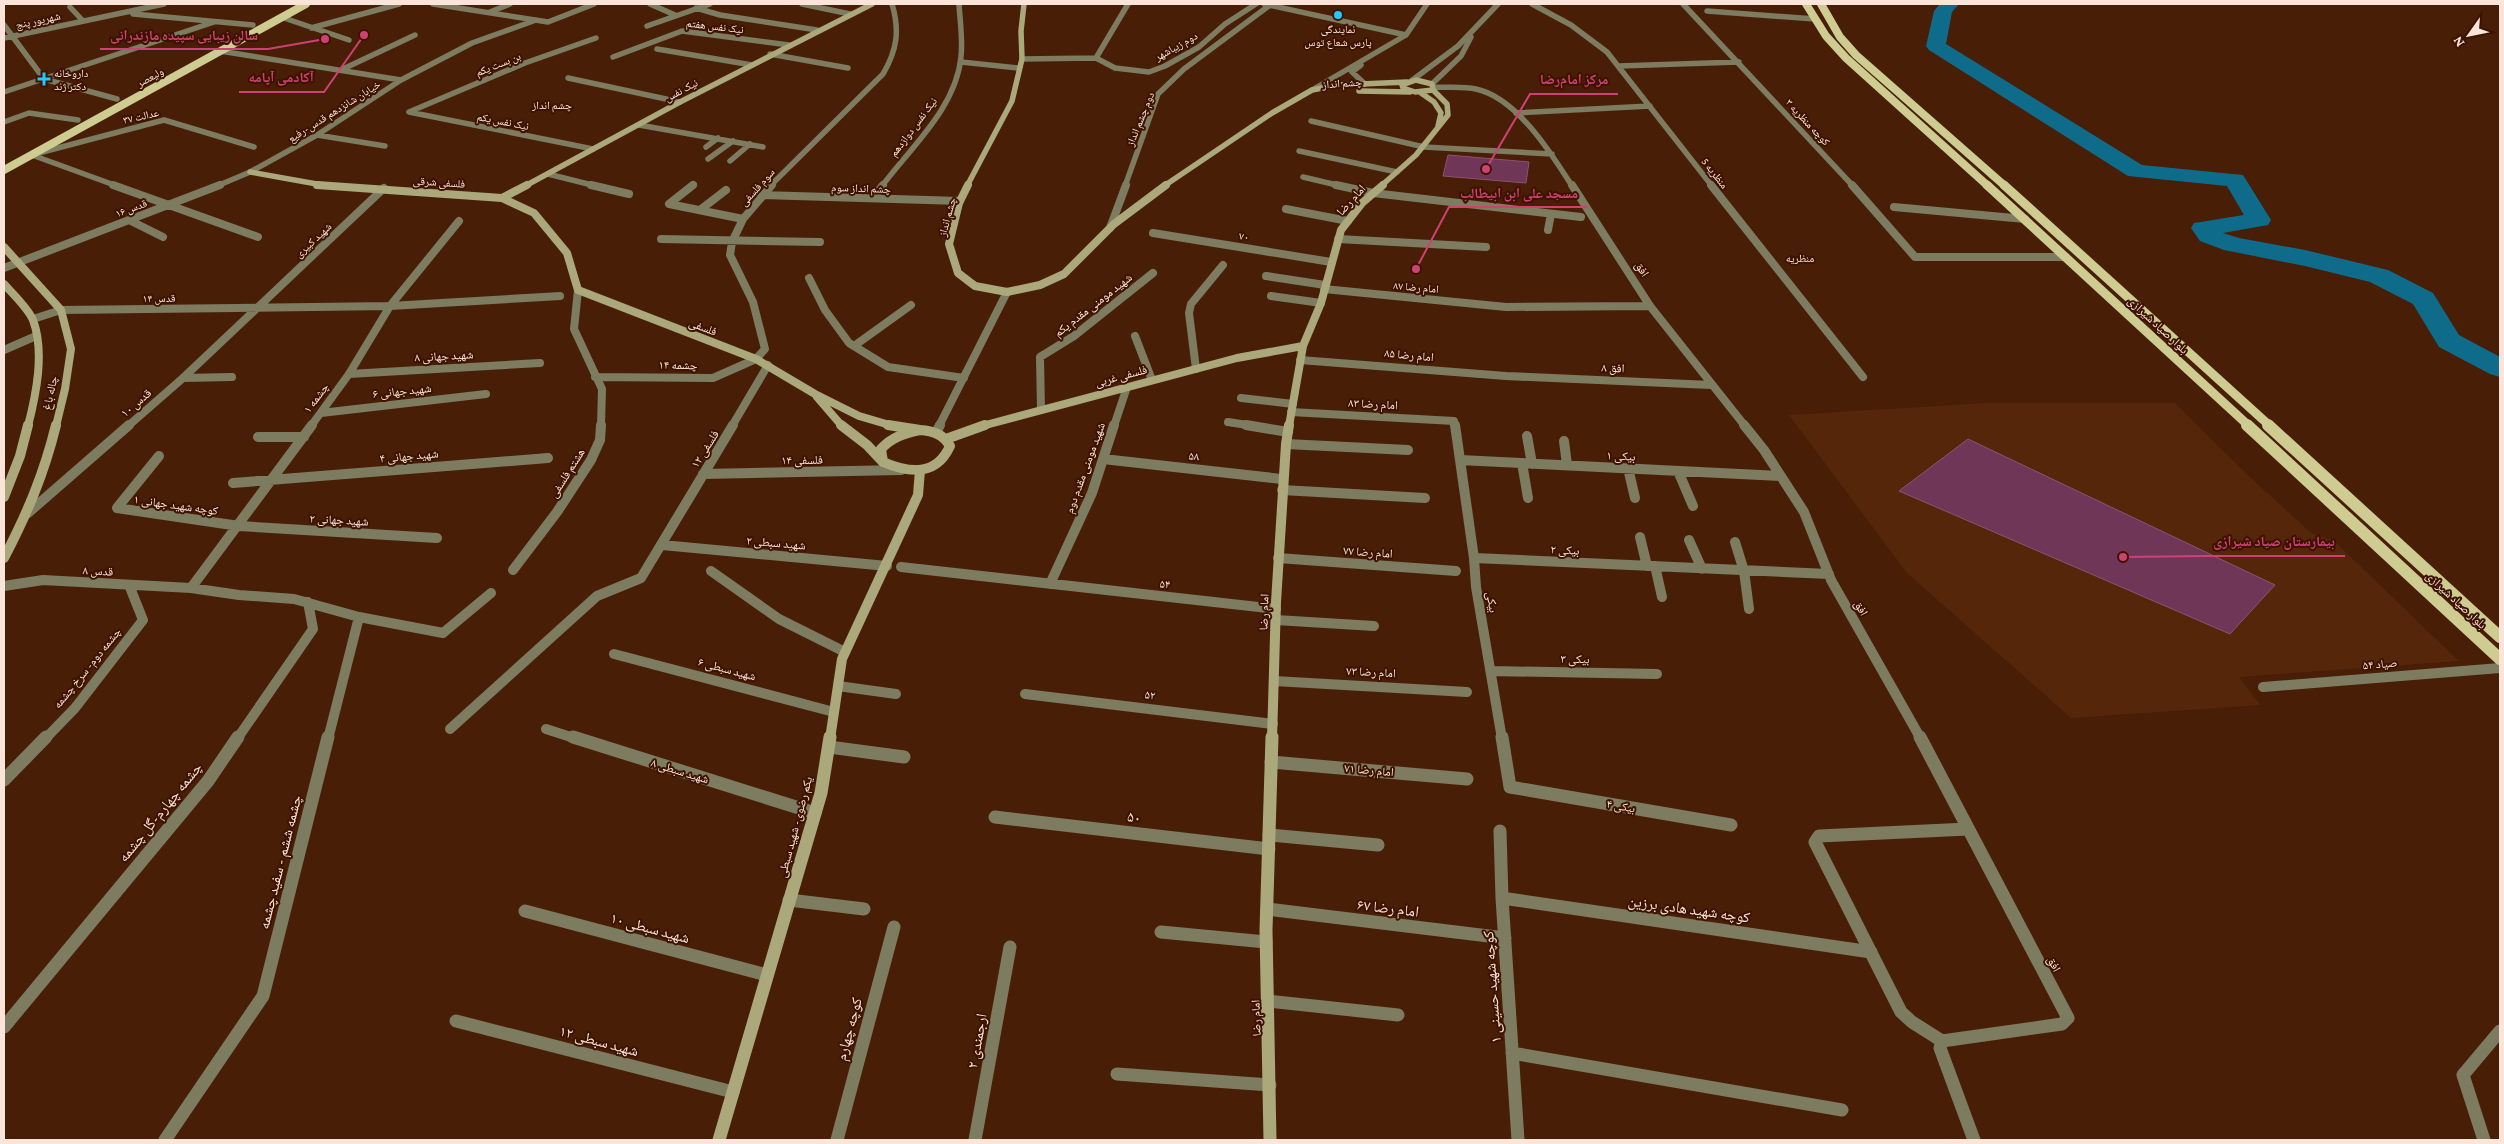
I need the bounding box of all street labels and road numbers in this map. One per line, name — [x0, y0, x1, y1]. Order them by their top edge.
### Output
street label: شهریور پنج — [15, 9, 62, 32]
street label: نیک نفس هفتم — [685, 17, 744, 37]
street label: دوم زیباشهر — [1152, 29, 1200, 64]
street label: بن بست یکم — [474, 50, 523, 80]
street label: ولیعصر — [134, 65, 166, 90]
street label: نیک نفس — [662, 76, 700, 105]
street label: چشم انداز — [1321, 76, 1362, 92]
street label: خیابان شانزدهم قدس-رفیع — [286, 78, 383, 146]
street label: دوم چشم انداز — [1123, 90, 1158, 149]
street label: نیک نفس دوازدهم — [887, 95, 941, 160]
street label: کوچه منظریه ۳ — [1783, 96, 1833, 149]
street label: عدالت ۳۷ — [122, 106, 161, 126]
street label: نیک نفس یکم — [476, 110, 530, 134]
street label: منظریه 5 — [1699, 155, 1731, 191]
street label: سوم فلسفی — [737, 166, 778, 209]
street label: فلسفی شرقی — [412, 174, 466, 191]
street label: چشم انداز سوم — [831, 181, 891, 197]
street label: امام رضا — [1334, 182, 1369, 219]
street label: چشم انداز — [936, 196, 960, 239]
street label: قدس ۱۶ — [113, 197, 149, 220]
street label: شهید کبیری — [292, 220, 334, 261]
street label: ۷۰ — [1238, 229, 1250, 243]
street label: افق — [1632, 259, 1652, 279]
street label: شهید مومنی مقدم یکم — [1051, 270, 1136, 341]
street label: امام رضا ۸۷ — [1393, 279, 1439, 296]
street label: قدس ۱۴ — [142, 292, 176, 305]
street label: بلوار صیاد شیرازی — [2125, 293, 2191, 357]
street label: فلسفی — [687, 315, 719, 339]
street label: امام رضا ۸۵ — [1384, 346, 1434, 365]
street label: ۸ شهید جهانی — [414, 347, 474, 365]
street label: ۱۴ چشمه — [658, 358, 698, 372]
street label: افق ۸ — [1601, 361, 1625, 375]
street label: فلسفی غربی — [1093, 362, 1149, 390]
street label: چاله باغ — [40, 374, 61, 412]
street label: چشمه ۱ — [300, 380, 332, 416]
street label: ۶ شهید جهانی — [372, 381, 432, 401]
street label: قدس ۱۰ — [118, 386, 154, 420]
street label: امام رضا ۸۳ — [1348, 396, 1398, 413]
street label: شهید مومنی مقدم دوم — [1062, 421, 1109, 516]
street label: ۱۲ فلسفی — [688, 428, 722, 470]
street label: ۴ شهید جهانی — [379, 446, 439, 466]
street label: هشتم فلسفی — [546, 446, 589, 501]
street label: ۵۸ — [1188, 448, 1201, 464]
street label: ۱ بیکی — [1606, 448, 1636, 464]
street label: ۱۴ فلسفی — [781, 453, 823, 467]
street label: کوچه شهید جهانی ۱ — [133, 492, 219, 518]
street label: ۲ شهید جهانی — [309, 511, 369, 529]
street label: ۲ شهید سبطی — [746, 533, 806, 553]
street label: ۲ بیکی — [1550, 542, 1580, 558]
street label: امام رضا ۷۷ — [1343, 543, 1393, 562]
street label: قدس ۸ — [82, 563, 114, 579]
street label: بلوار صیاد شیرازی — [2423, 568, 2489, 632]
street label: ۵۴ — [1159, 576, 1171, 592]
street label: بیکی — [1483, 590, 1501, 614]
street label: امام رضا — [1256, 593, 1273, 631]
street label: افق — [1851, 598, 1871, 618]
street label: چشمه دوم- سرخ چشمه — [50, 624, 125, 712]
street label: ۳ بیکی — [1560, 652, 1590, 667]
street label: ۶ شهید سبطی — [696, 655, 758, 684]
street label: صیاد ۵۴ — [2362, 656, 2398, 673]
street label: امام رضا ۷۳ — [1346, 664, 1396, 681]
street label: ۵۲ — [1144, 687, 1156, 703]
street label: ۸ شهید سبطی — [649, 756, 711, 787]
street label: چشمه چهارم-گل چشمه — [115, 759, 207, 866]
street label: امام رضا ۷۱ — [1344, 761, 1394, 780]
street label: یکم رضوی- شهید سبطی — [775, 775, 816, 879]
street label: چشمه ششم - سفید چشمه — [256, 793, 306, 931]
street label: ۴ بیکی — [1605, 797, 1637, 816]
street label: ۵۰ — [1126, 808, 1142, 826]
street label: کوچه شهید هادی برزین — [1627, 893, 1751, 927]
street label: امام رضا ۶۷ — [1356, 896, 1420, 922]
street label: ۱۰ شهید سبطی — [608, 910, 691, 948]
street label: کوچه شهید حسینی ۱ — [1480, 930, 1506, 1044]
street label: افق — [2044, 954, 2064, 974]
street label: کوچه چهارم — [833, 996, 867, 1063]
street label: امام رضا — [1248, 999, 1265, 1037]
street label: ۲ ارجمندی — [964, 1012, 992, 1070]
street label: ۱۲ شهید سبطی — [557, 1023, 640, 1061]

